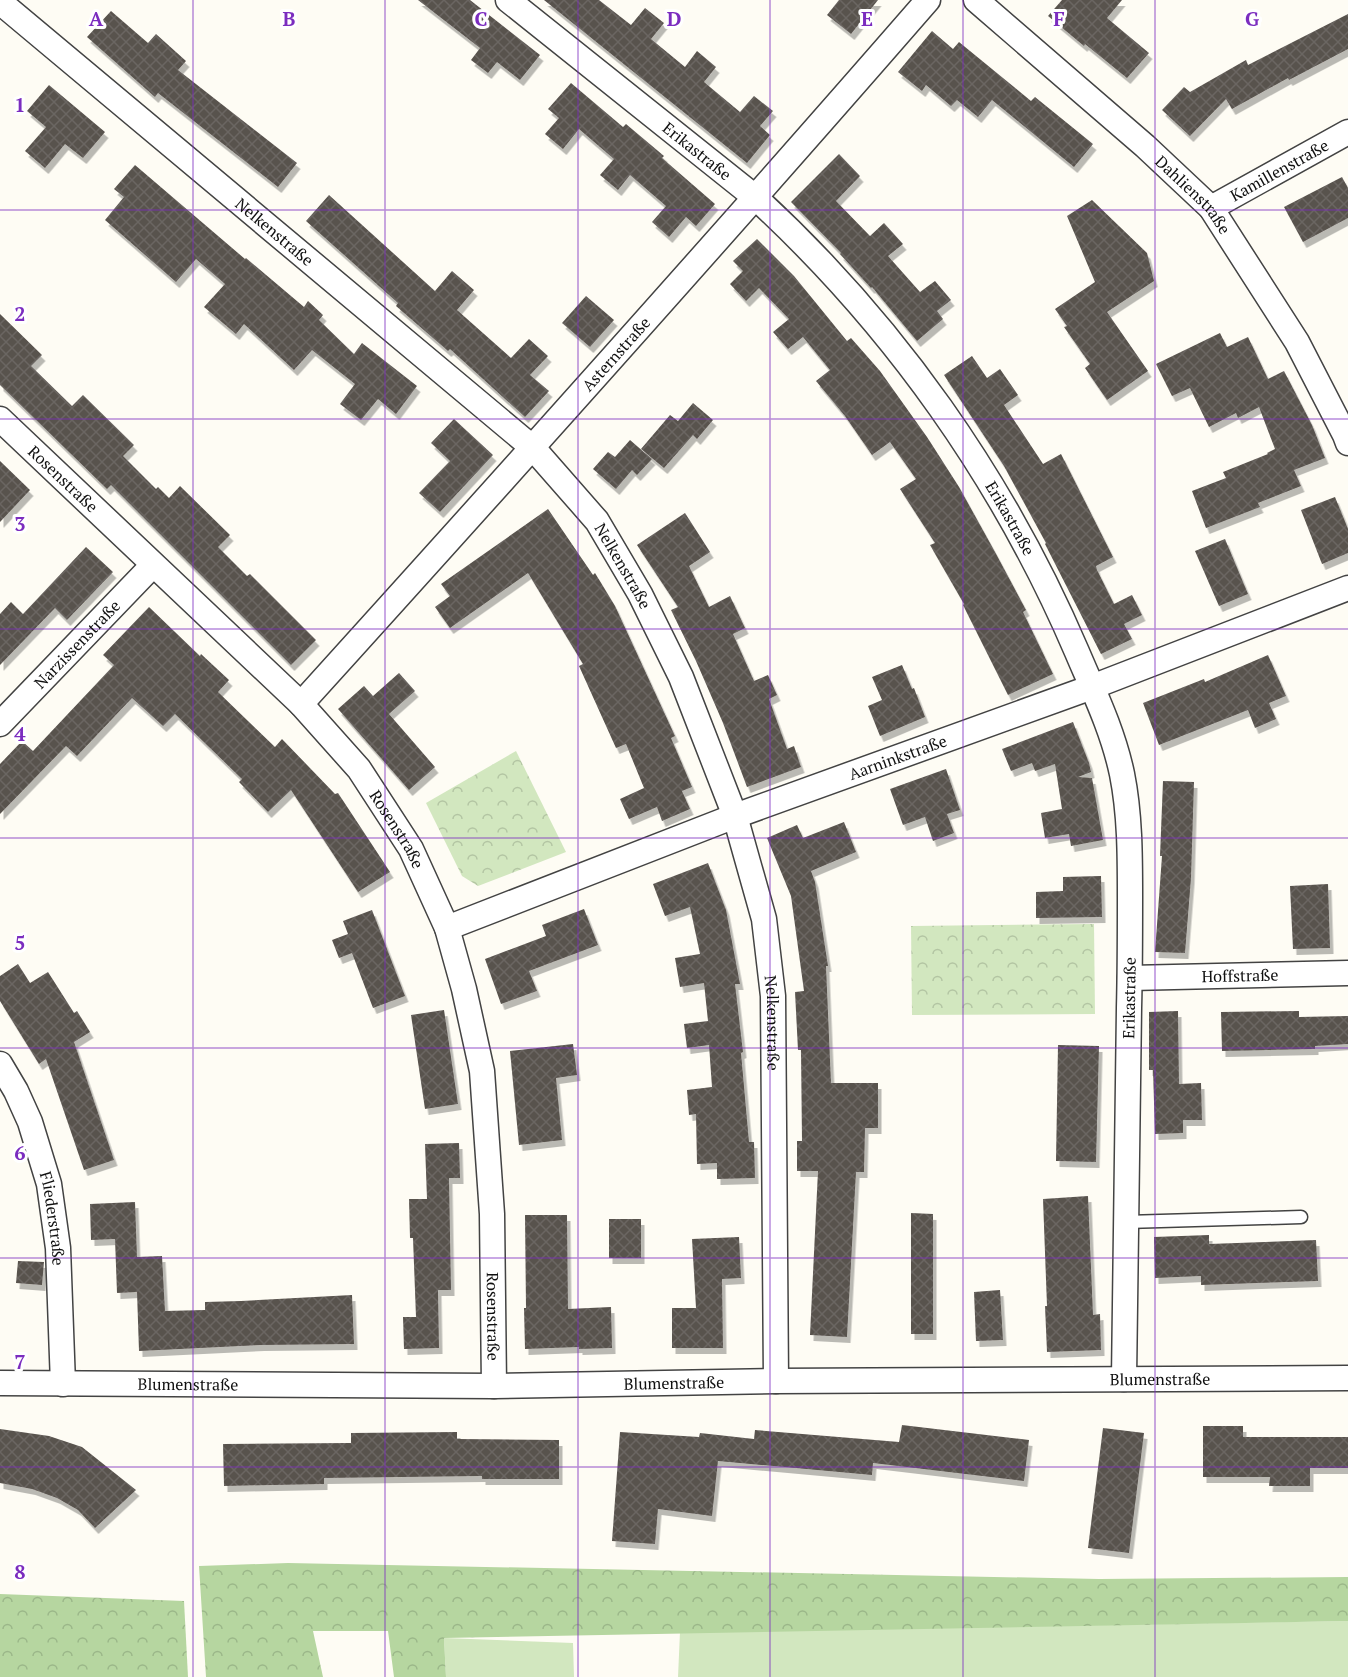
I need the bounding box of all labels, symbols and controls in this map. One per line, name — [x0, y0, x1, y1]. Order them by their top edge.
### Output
text: A — [89, 5, 104, 32]
text: B — [283, 5, 296, 32]
text: C — [474, 5, 488, 32]
text: D — [667, 5, 681, 32]
text: E — [861, 5, 873, 32]
text: F — [1053, 5, 1065, 32]
text: G — [1245, 5, 1259, 32]
text: 1 — [14, 91, 26, 118]
street label: Erikastraße — [658, 117, 736, 185]
street label: Kamillenstraße — [1226, 134, 1333, 206]
street label: Dahlienstraße — [1151, 150, 1236, 238]
street label: Nelkenstraße — [231, 193, 318, 271]
text: 2 — [14, 300, 26, 327]
street label: Asternstraße — [577, 312, 655, 396]
street label: Rosenstraße — [23, 440, 103, 517]
street label: Erikastraße — [980, 477, 1040, 559]
text: 3 — [14, 510, 26, 537]
street label: Nelkenstraße — [590, 519, 657, 612]
street label: Narzissenstraße — [29, 595, 125, 693]
text: 4 — [14, 720, 26, 747]
street label: Aarninkstraße — [846, 729, 950, 785]
street label: Rosenstraße — [365, 786, 429, 872]
text: 5 — [14, 929, 26, 956]
street label: Erikastraße — [1117, 957, 1141, 1039]
street label: Hoffstraße — [1201, 964, 1279, 987]
street label: Nelkenstraße — [760, 974, 785, 1071]
text: 6 — [14, 1139, 26, 1166]
street label: Fliederstraße — [35, 1169, 70, 1266]
street label: Rosenstraße — [482, 1272, 505, 1361]
text: 7 — [14, 1348, 26, 1375]
street label: Blumenstraße — [1110, 1368, 1210, 1390]
street label: Blumenstraße — [623, 1371, 724, 1395]
street label: Blumenstraße — [138, 1373, 238, 1395]
text: 8 — [14, 1558, 26, 1585]

